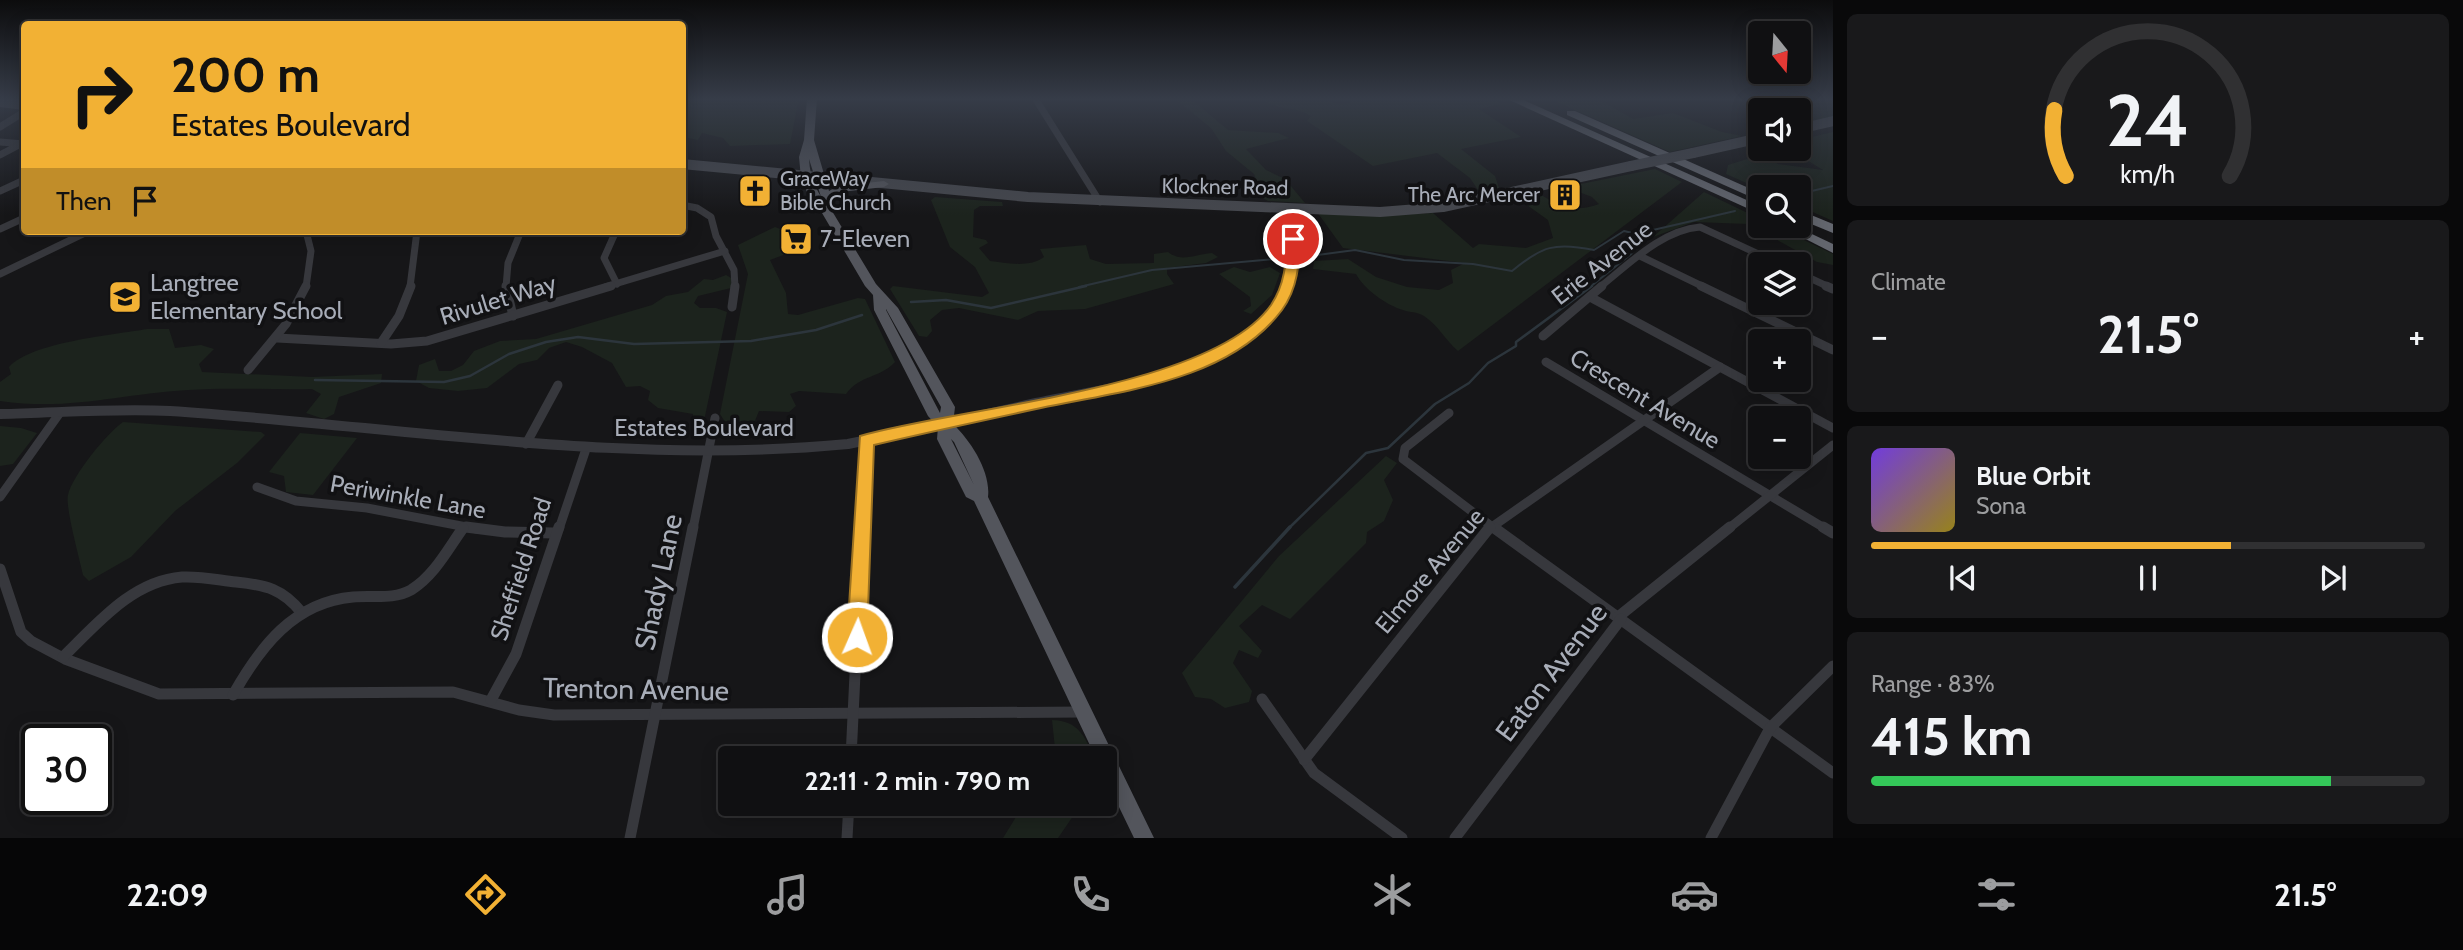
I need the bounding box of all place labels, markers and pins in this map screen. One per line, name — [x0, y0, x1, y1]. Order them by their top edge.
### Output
place label: GraceWay Bible Church — [780, 166, 891, 215]
church icon: GraceWay Bible Church — [736, 172, 774, 210]
building icon: The Arc Mercer — [1546, 176, 1584, 214]
place label: The Arc Mercer — [1408, 182, 1540, 207]
pin — [1263, 209, 1323, 269]
supermarket icon: 7-Eleven — [777, 220, 815, 258]
place label: 7-Eleven — [820, 224, 910, 253]
place label: Langtree Elementary School — [150, 268, 343, 325]
school or university icon: Langtree Elementary School — [106, 278, 144, 316]

